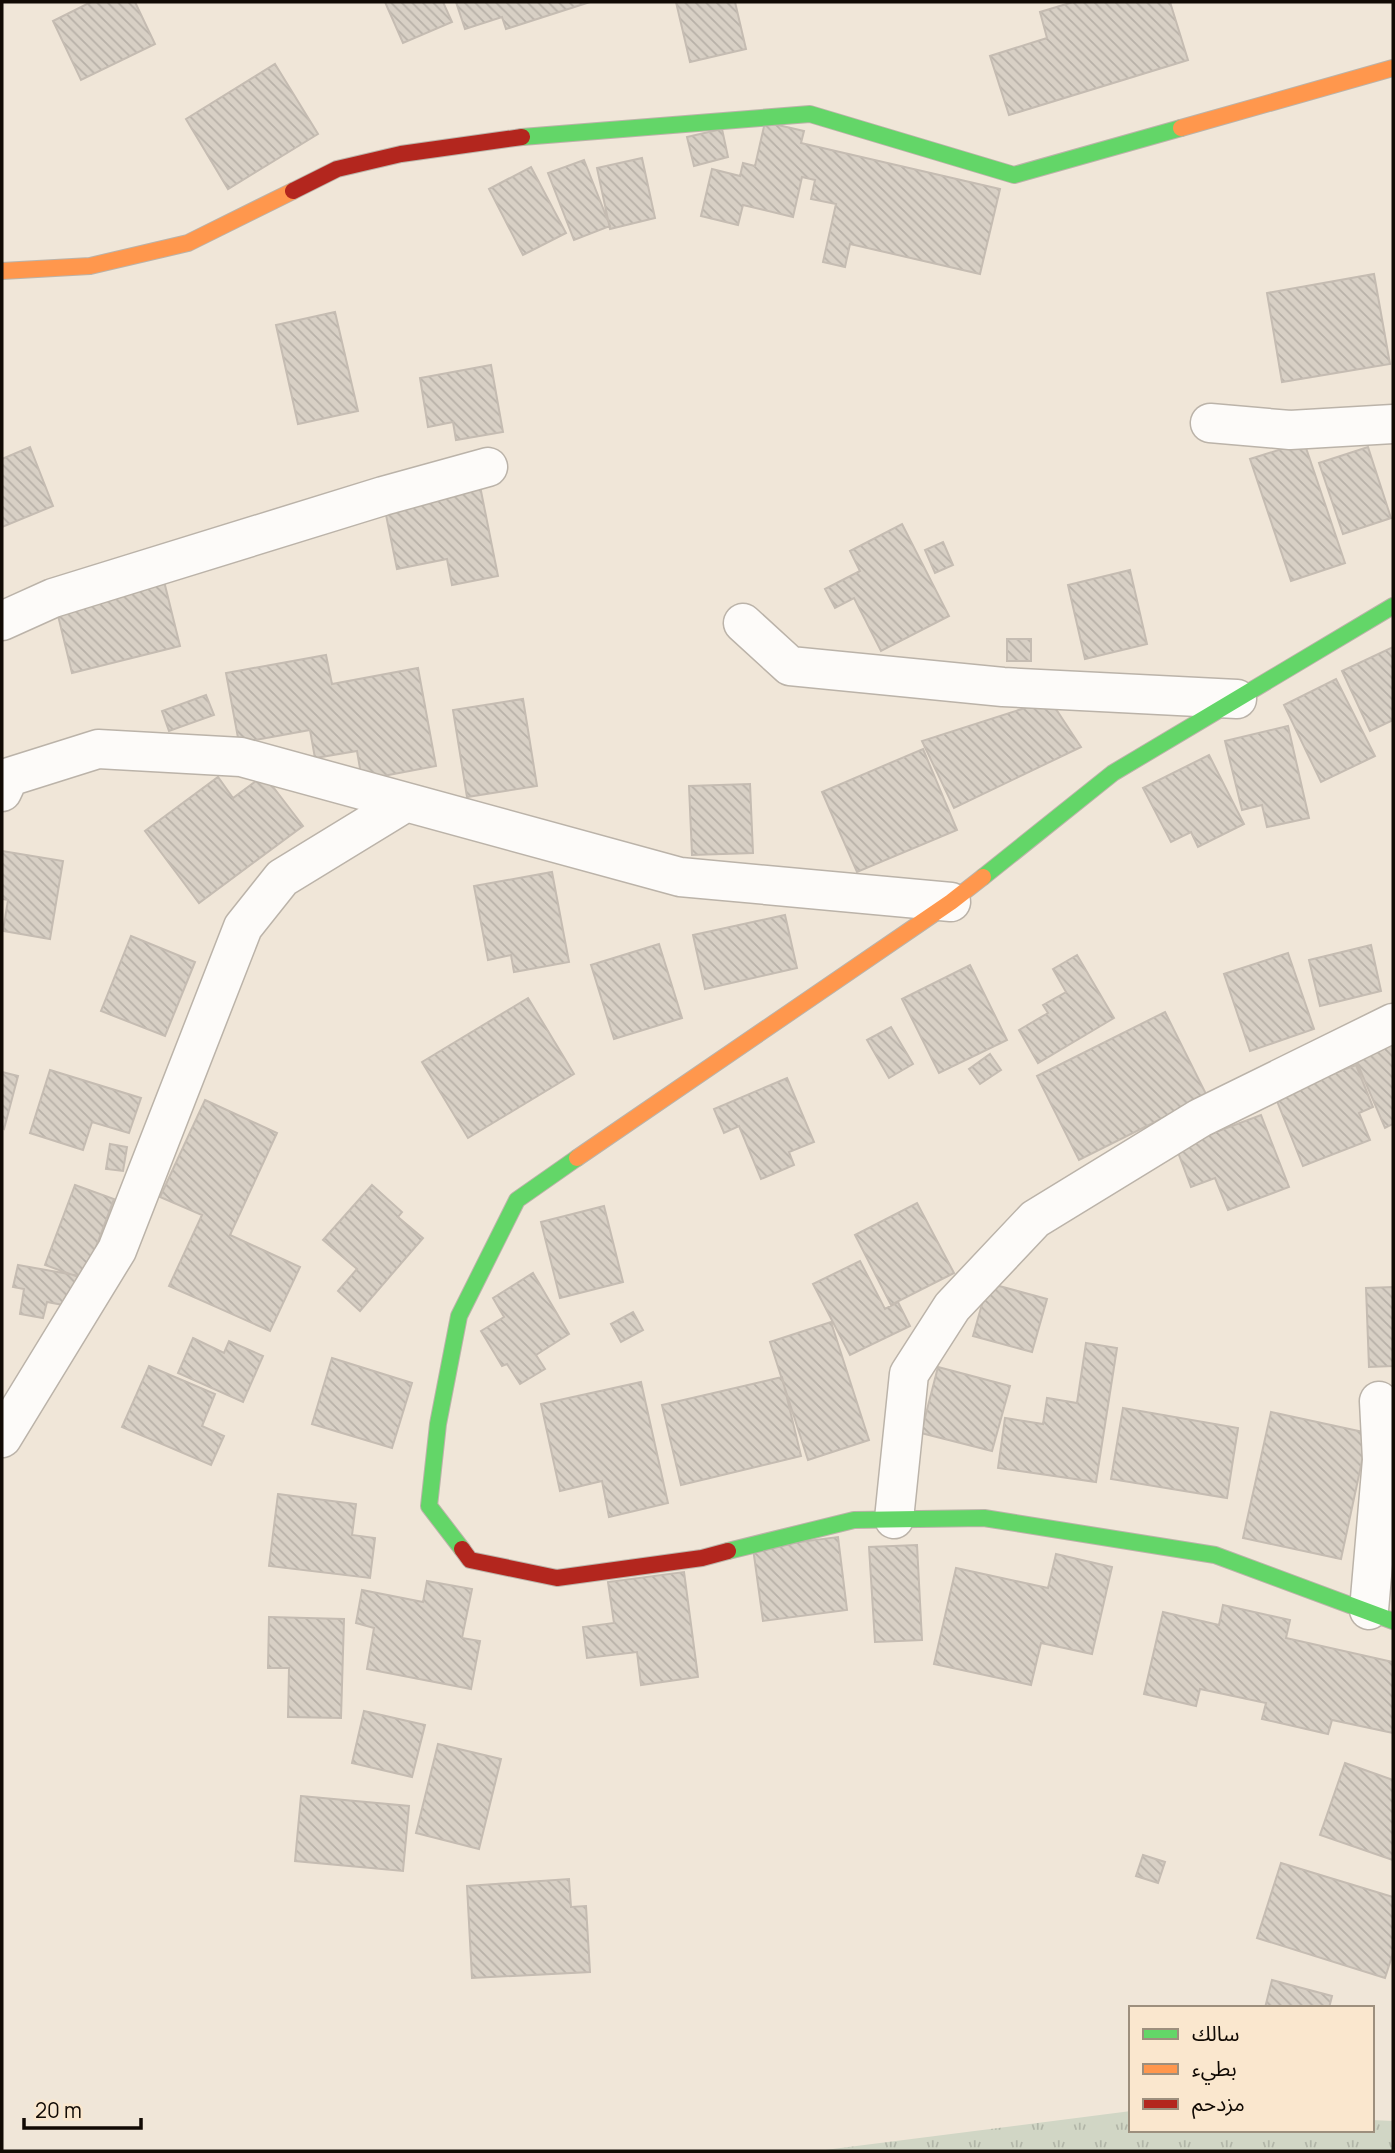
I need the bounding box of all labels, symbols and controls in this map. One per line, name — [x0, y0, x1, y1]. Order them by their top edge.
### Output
legend — [1129, 2006, 1374, 2132]
text: سالك — [1192, 2019, 1239, 2047]
text: بطيء — [1192, 2054, 1237, 2085]
scale bar — [24, 2086, 142, 2130]
text: مزدحم — [1192, 2089, 1245, 2119]
text: 20 m — [35, 2096, 82, 2124]

